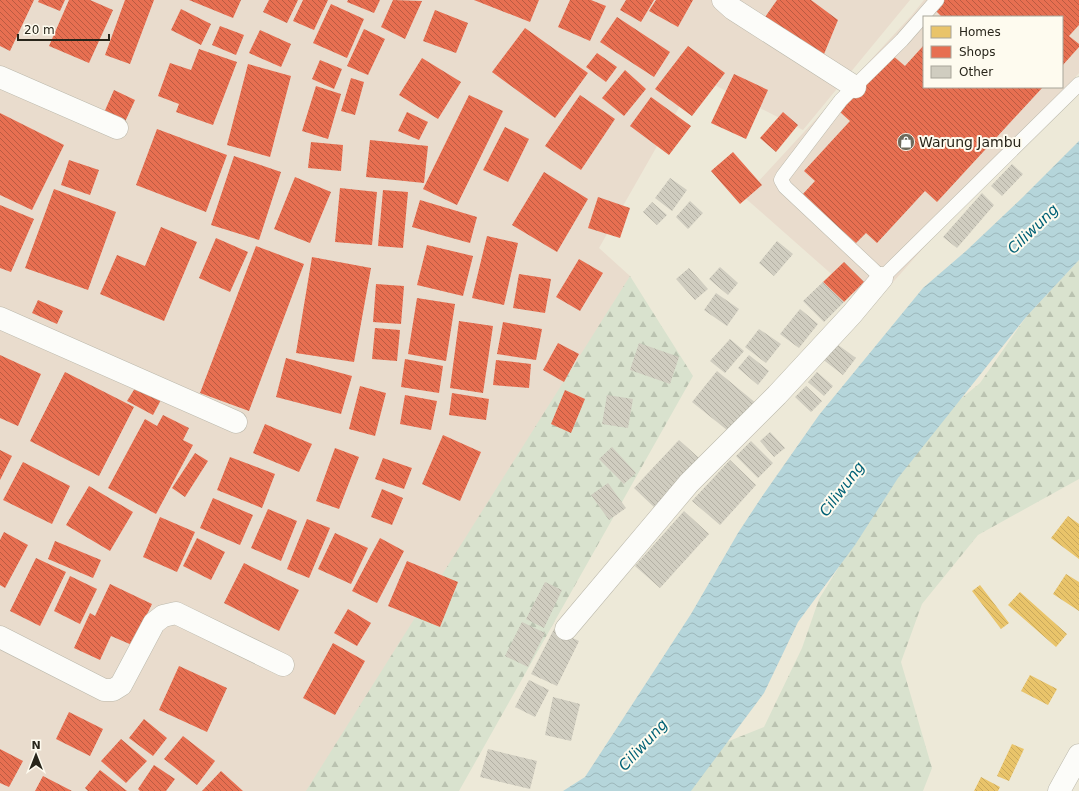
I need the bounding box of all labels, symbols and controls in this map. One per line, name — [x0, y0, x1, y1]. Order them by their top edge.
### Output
scale bar — [18, 16, 109, 42]
legend — [923, 16, 1063, 88]
text: 20 m — [24, 23, 55, 37]
text: Homes — [959, 25, 1001, 39]
text: Shops — [959, 45, 995, 59]
text: Other — [959, 65, 993, 79]
shop icon: Warung Jambu — [896, 132, 916, 152]
place label: Warung Jambu — [919, 134, 1021, 150]
water label: Ciliwung — [1004, 200, 1062, 258]
water label: Ciliwung — [816, 458, 868, 520]
water label: Ciliwung — [615, 716, 671, 774]
north arrow — [16, 735, 56, 775]
text: N — [31, 739, 41, 752]

